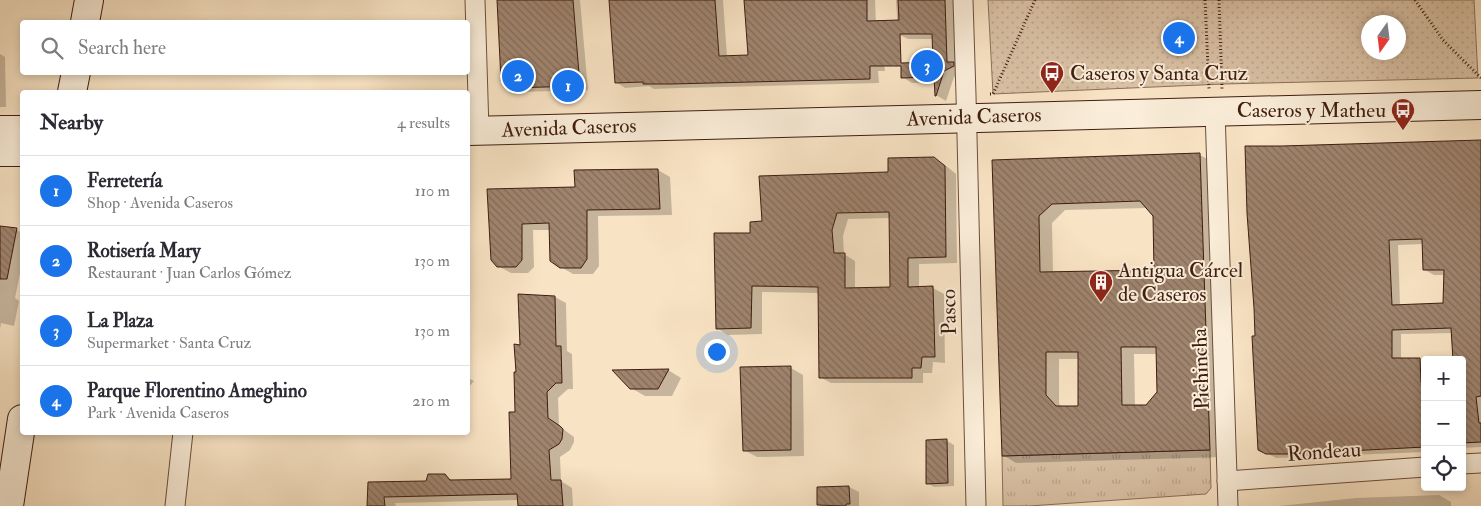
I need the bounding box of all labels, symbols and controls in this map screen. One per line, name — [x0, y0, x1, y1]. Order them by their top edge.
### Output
north arrow — [1361, 15, 1406, 60]
pin: 4 — [1163, 19, 1195, 57]
search box — [20, 20, 470, 75]
icon: search — [38, 34, 66, 62]
text: Search here — [78, 36, 166, 60]
pin: 3 — [911, 47, 943, 85]
pin: 2 — [502, 57, 534, 95]
bus stop icon: Caseros y Santa Cruz — [1039, 60, 1065, 94]
place label: Caseros y Santa Cruz — [1070, 60, 1248, 87]
pin: 1 — [552, 67, 584, 105]
place label: Caseros y Matheu — [1237, 97, 1386, 124]
bus stop icon: Caseros y Matheu — [1390, 97, 1416, 131]
street label: Avenida Caseros — [905, 101, 1042, 133]
text: Nearby — [40, 109, 103, 136]
street label: Avenida Caseros — [500, 112, 637, 144]
text: 4 results — [397, 113, 450, 133]
text: Ferretería — [87, 169, 163, 193]
text: 1 — [53, 181, 59, 201]
text: 110 m — [415, 181, 450, 201]
text: Shop · Avenida Caseros — [87, 193, 233, 213]
text: Rotisería Mary — [87, 239, 201, 263]
text: 2 — [52, 251, 60, 271]
text: 130 m — [414, 251, 450, 271]
place label: Antigua Cárcel de Caseros — [1117, 257, 1244, 308]
text: Restaurant · Juan Carlos Gómez — [87, 263, 292, 283]
building icon: Antigua Cárcel de Caseros — [1088, 269, 1114, 303]
street label: Pasco — [935, 289, 963, 335]
text: La Plaza — [87, 309, 153, 333]
text: 3 — [53, 321, 59, 341]
text: 130 m — [414, 321, 450, 341]
street label: Pichincha — [1186, 327, 1216, 410]
text: Supermarket · Santa Cruz — [87, 333, 251, 353]
your location — [704, 339, 730, 365]
map controls — [1421, 356, 1466, 491]
button: + — [1421, 356, 1466, 401]
text: Parque Florentino Ameghino — [87, 379, 307, 403]
text: 4 — [52, 391, 60, 411]
text: 210 m — [412, 391, 450, 411]
button: − — [1421, 401, 1466, 446]
text: Park · Avenida Caseros — [87, 403, 229, 423]
street label: Rondeau — [1286, 436, 1362, 468]
button: locate — [1421, 446, 1466, 491]

